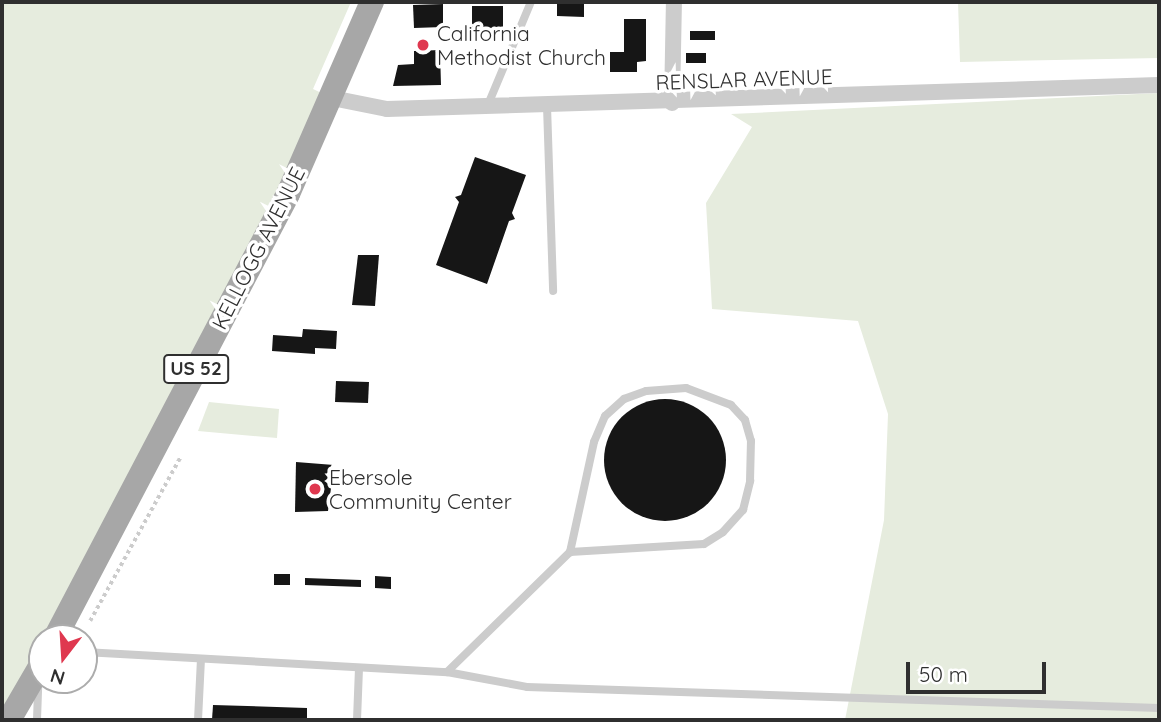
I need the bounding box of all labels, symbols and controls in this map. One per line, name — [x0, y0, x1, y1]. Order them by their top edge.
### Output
place label: California Methodist Church — [437, 20, 606, 70]
marker: California Methodist Church — [415, 37, 431, 53]
street label: RENSLAR AVENUE — [655, 63, 833, 95]
street label: KELLOGG AVENUE — [206, 163, 310, 333]
road number: US 52 — [163, 354, 229, 384]
place label: Ebersole Community Center — [329, 464, 512, 514]
marker: Ebersole Community Center — [307, 481, 323, 497]
north arrow — [28, 624, 98, 694]
scale bar — [909, 648, 1049, 692]
text: 50 m — [919, 661, 968, 687]
text: N — [47, 664, 68, 691]

